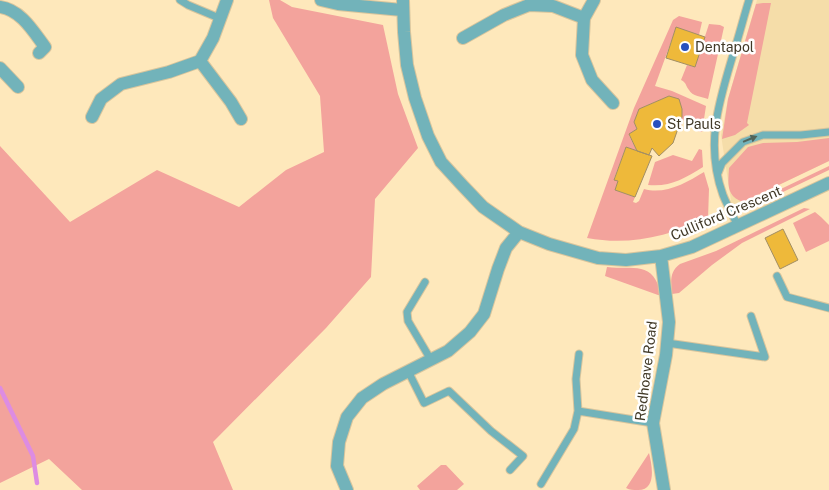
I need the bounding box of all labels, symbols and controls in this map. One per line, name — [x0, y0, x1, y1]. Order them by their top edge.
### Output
place label: Dentapol — [695, 39, 754, 55]
marker: Dentapol — [679, 41, 691, 53]
place label: St Pauls — [667, 116, 721, 132]
marker: St Pauls — [651, 118, 663, 130]
one-way arrow — [743, 135, 757, 143]
street label: Culliford Crescent — [668, 182, 784, 244]
street label: Redhoave Road — [632, 320, 660, 422]

